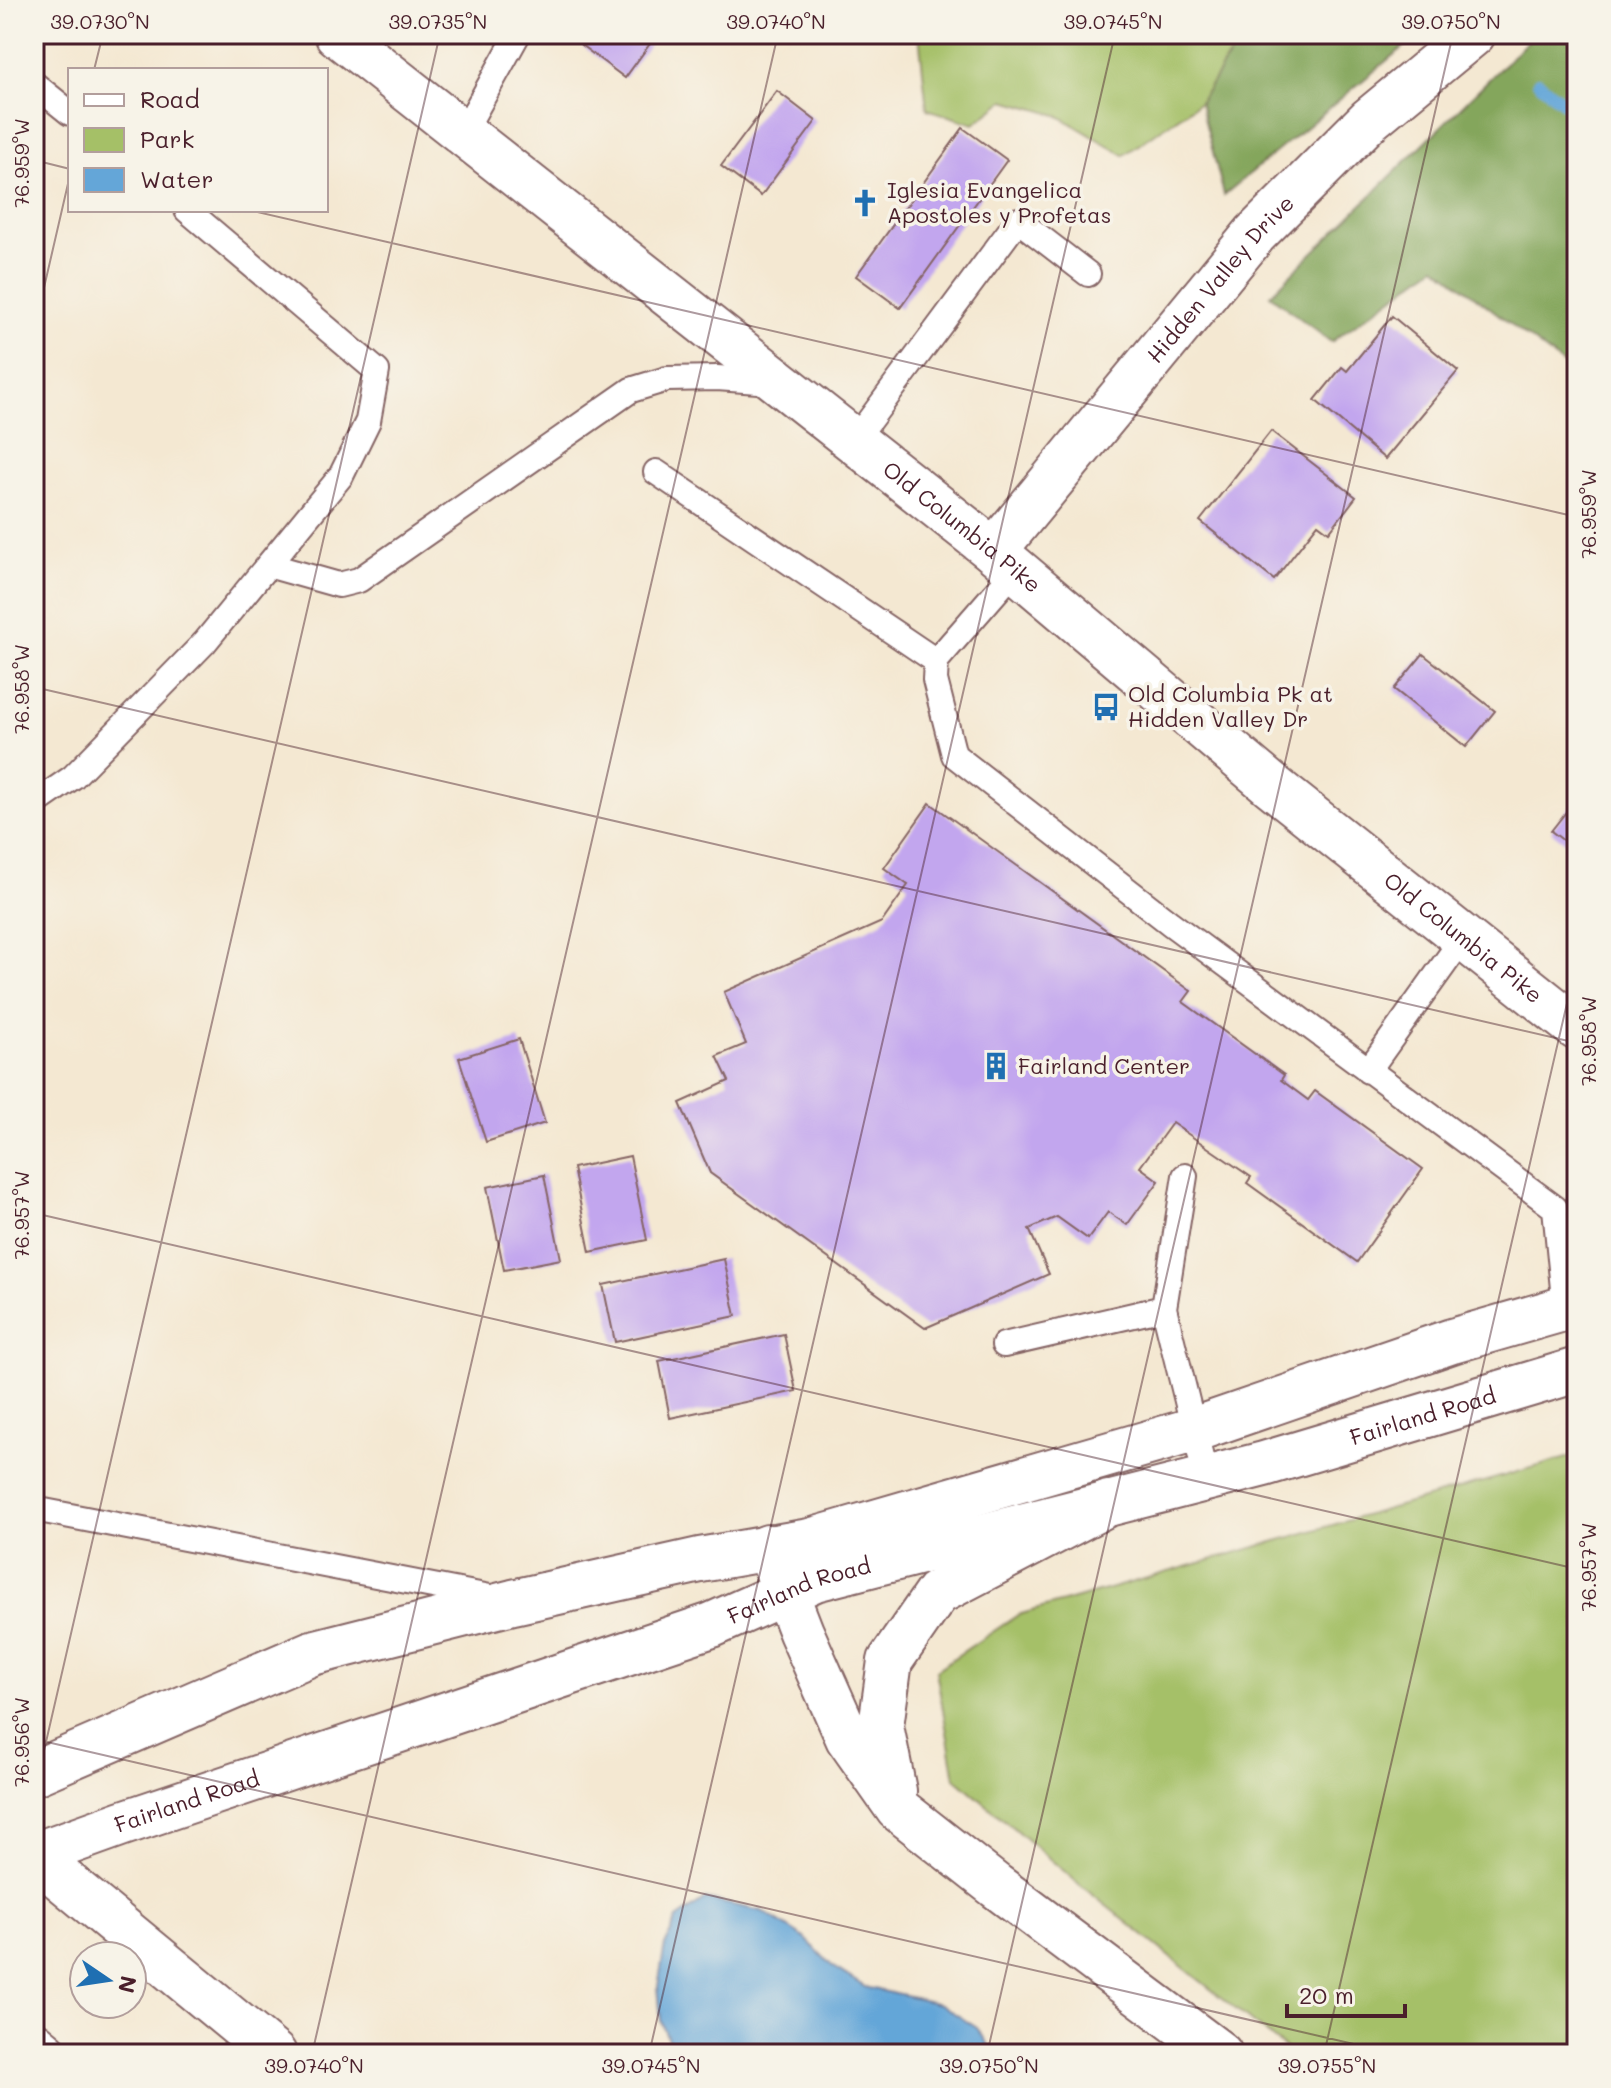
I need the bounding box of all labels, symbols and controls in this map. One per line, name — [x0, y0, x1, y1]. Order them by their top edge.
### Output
text: 39.0730°N — [50, 8, 150, 34]
text: 39.0735°N — [389, 8, 487, 34]
text: 39.0740°N — [726, 8, 826, 34]
text: 39.0745°N — [1064, 8, 1162, 34]
text: 39.0750°N — [1401, 8, 1501, 34]
legend — [68, 68, 328, 212]
text: Road — [140, 83, 200, 114]
text: 76.959°W — [8, 118, 34, 208]
text: Park — [140, 123, 194, 154]
text: Water — [140, 163, 214, 194]
place label: Iglesia Evangelica Apostoles y Profetas — [887, 175, 1111, 229]
church icon: Iglesia Evangelica Apostoles y Profetas — [850, 188, 880, 218]
street label: Hidden Valley Drive — [1140, 188, 1300, 369]
street label: Old Columbia Pike — [877, 454, 1048, 599]
text: 76.959°W — [1575, 469, 1601, 559]
text: 76.958°W — [8, 644, 34, 734]
place label: Old Columbia Pk at Hidden Valley Dr — [1128, 679, 1333, 733]
bus stop icon: Old Columbia Pk at Hidden Valley Dr — [1091, 692, 1121, 722]
street label: Old Columbia Pike — [1378, 865, 1549, 1009]
text: 76.958°W — [1575, 996, 1601, 1086]
building icon: Fairland Center — [981, 1051, 1011, 1081]
place label: Fairland Center — [1018, 1051, 1190, 1080]
text: 76.957°W — [8, 1171, 34, 1259]
street label: Fairland Road — [1346, 1380, 1499, 1451]
text: 76.957°W — [1575, 1523, 1601, 1611]
street label: Fairland Road — [723, 1550, 874, 1630]
text: 76.956°W — [8, 1697, 34, 1787]
street label: Fairland Road — [110, 1763, 263, 1839]
north arrow — [68, 1940, 148, 2020]
scale bar — [1287, 1968, 1405, 2018]
text: N — [112, 1973, 144, 1996]
text: 20 m — [1299, 1979, 1354, 2010]
text: 39.0740°N — [264, 2052, 364, 2078]
text: 39.0745°N — [602, 2052, 700, 2078]
text: 39.0750°N — [939, 2052, 1039, 2078]
text: 39.0755°N — [1278, 2052, 1376, 2078]

